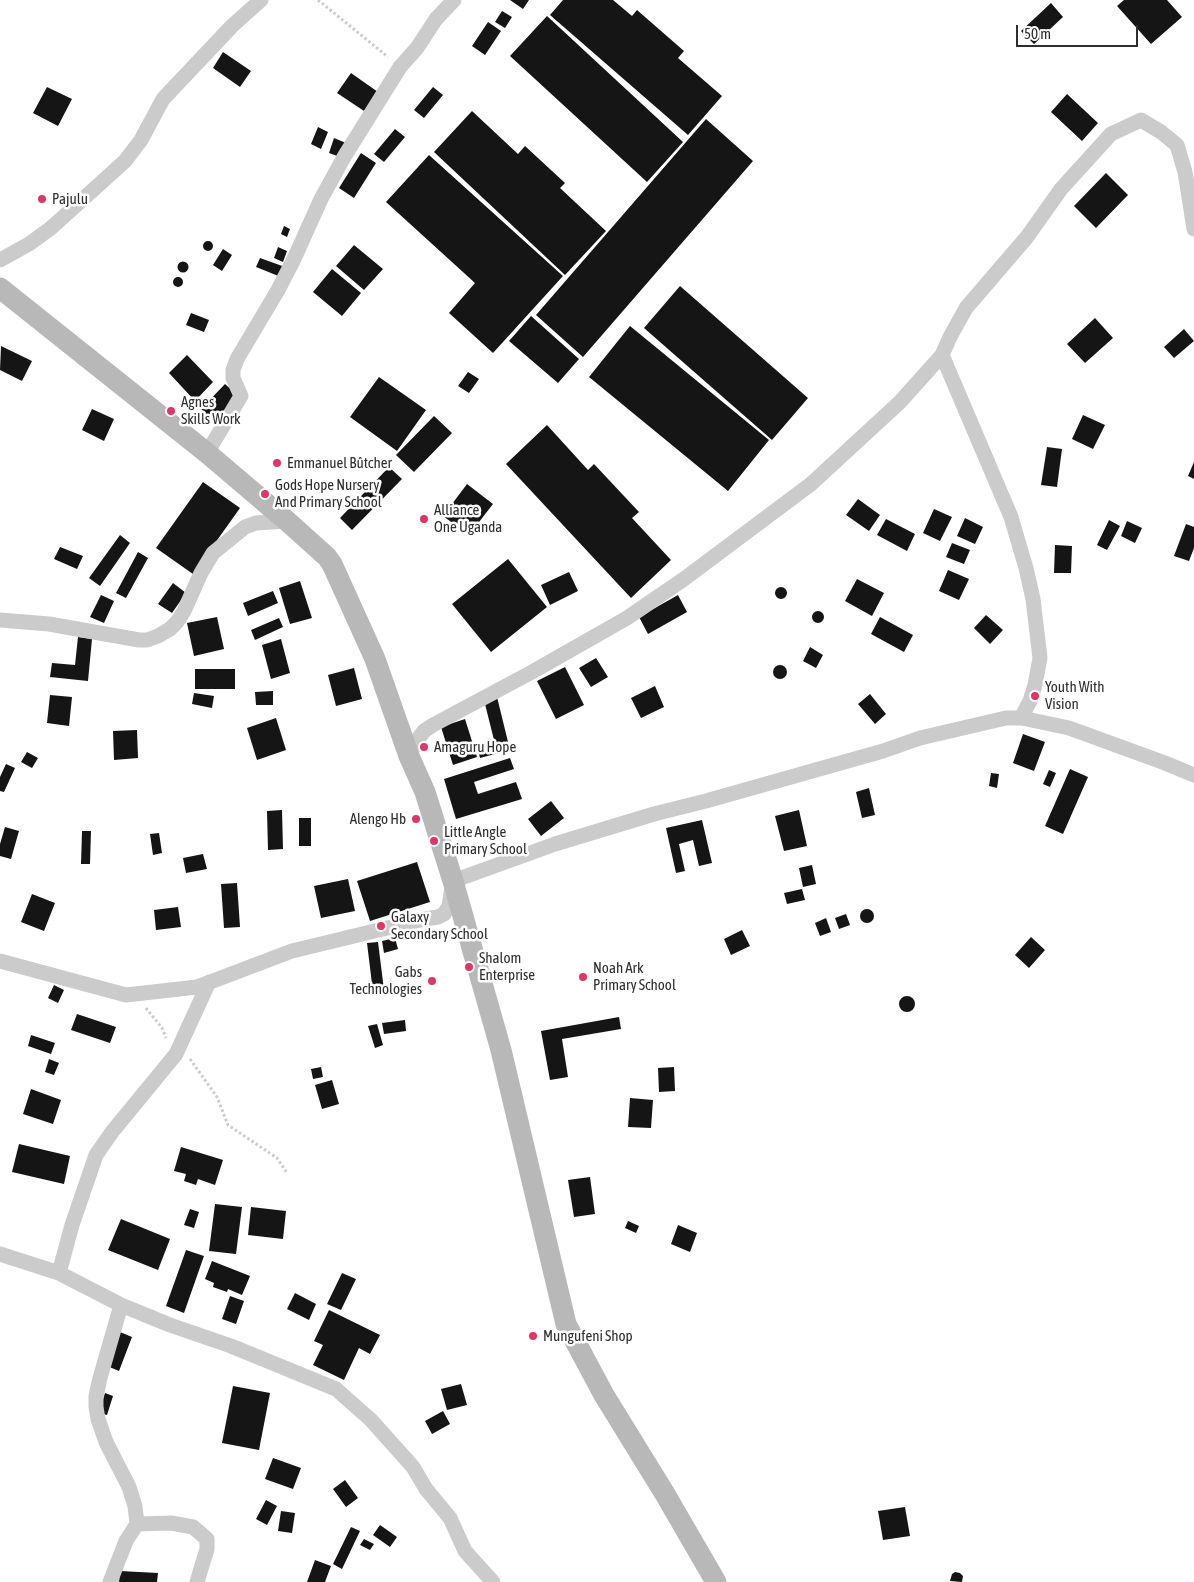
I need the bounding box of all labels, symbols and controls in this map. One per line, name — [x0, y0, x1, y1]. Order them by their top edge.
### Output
scale bar — [1019, 15, 1142, 47]
text: 50 m — [1024, 25, 1051, 42]
place label: Pajulu — [52, 190, 88, 208]
marker: Pajulu — [36, 193, 48, 205]
place label: Agnes Skills Work — [181, 393, 241, 428]
marker: Agnes Skills Work — [165, 405, 177, 417]
place label: Emmanuel Bûtcher — [287, 454, 392, 472]
marker: Emmanuel Bûtcher — [271, 457, 283, 469]
place label: Gods Hope Nursery And Primary School — [275, 476, 382, 511]
marker: Gods Hope Nursery And Primary School — [259, 488, 271, 500]
place label: Alliance One Uganda — [434, 501, 502, 536]
marker: Alliance One Uganda — [418, 513, 430, 525]
place label: Youth With Vision — [1045, 678, 1105, 713]
marker: Youth With Vision — [1029, 690, 1041, 702]
place label: Amaguru Hope — [434, 738, 516, 756]
marker: Amaguru Hope — [418, 741, 430, 753]
place label: Alengo Hb — [350, 810, 406, 828]
marker: Alengo Hb — [410, 813, 422, 825]
place label: Little Angle Primary School — [444, 823, 527, 858]
marker: Little Angle Primary School — [428, 835, 440, 847]
place label: Galaxy Secondary School — [391, 908, 488, 943]
marker: Galaxy Secondary School — [375, 920, 387, 932]
place label: Shalom Enterprise — [479, 949, 535, 984]
place label: Noah Ark Primary School — [593, 959, 676, 994]
marker: Shalom Enterprise — [463, 961, 475, 973]
place label: Gabs Technologies — [350, 963, 422, 998]
marker: Noah Ark Primary School — [577, 971, 589, 983]
marker: Gabs Technologies — [426, 975, 438, 987]
place label: Mungufeni Shop — [543, 1327, 633, 1345]
marker: Mungufeni Shop — [527, 1330, 539, 1342]

